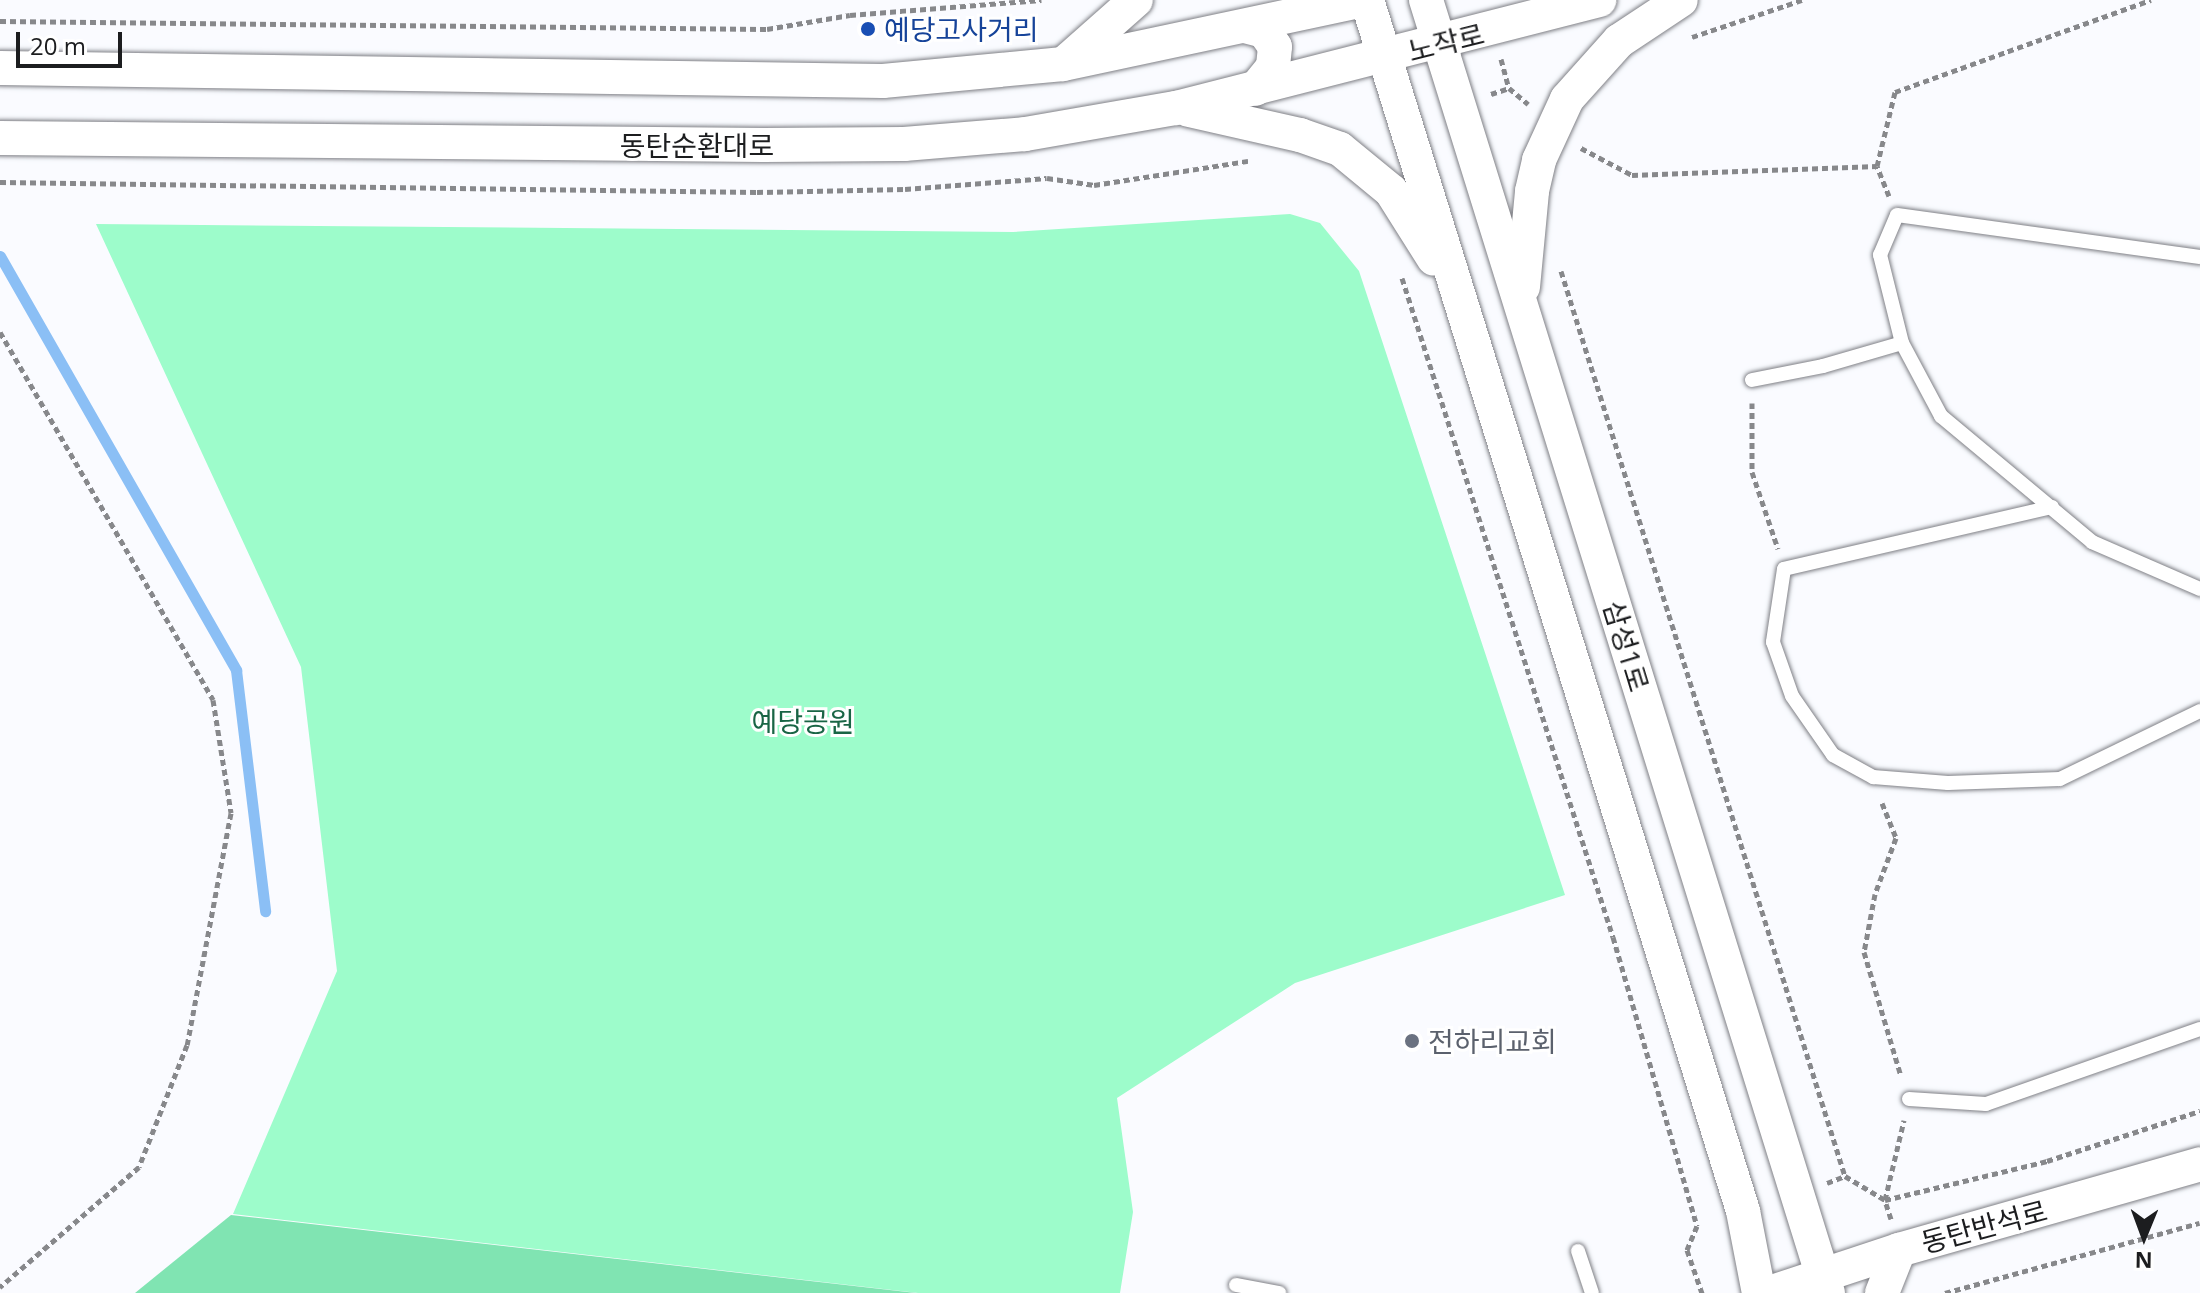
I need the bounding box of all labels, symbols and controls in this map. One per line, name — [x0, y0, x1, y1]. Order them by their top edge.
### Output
place label: 예당고사거리 — [884, 12, 1039, 46]
scale bar — [20, 16, 126, 66]
street label: 노작로 — [1404, 16, 1488, 68]
marker: 예당고사거리 — [859, 20, 877, 38]
text: 20 m — [30, 29, 86, 62]
street label: 동탄순환대로 — [620, 128, 774, 162]
street label: 삼성1로 — [1597, 596, 1657, 696]
park label: 예당공원 — [751, 704, 855, 738]
place label: 전하리교회 — [1428, 1024, 1557, 1058]
marker: 전하리교회 — [1403, 1032, 1421, 1050]
street label: 동탄반석로 — [1917, 1193, 2051, 1259]
north arrow — [2104, 1197, 2184, 1277]
text: N — [2134, 1246, 2153, 1276]

